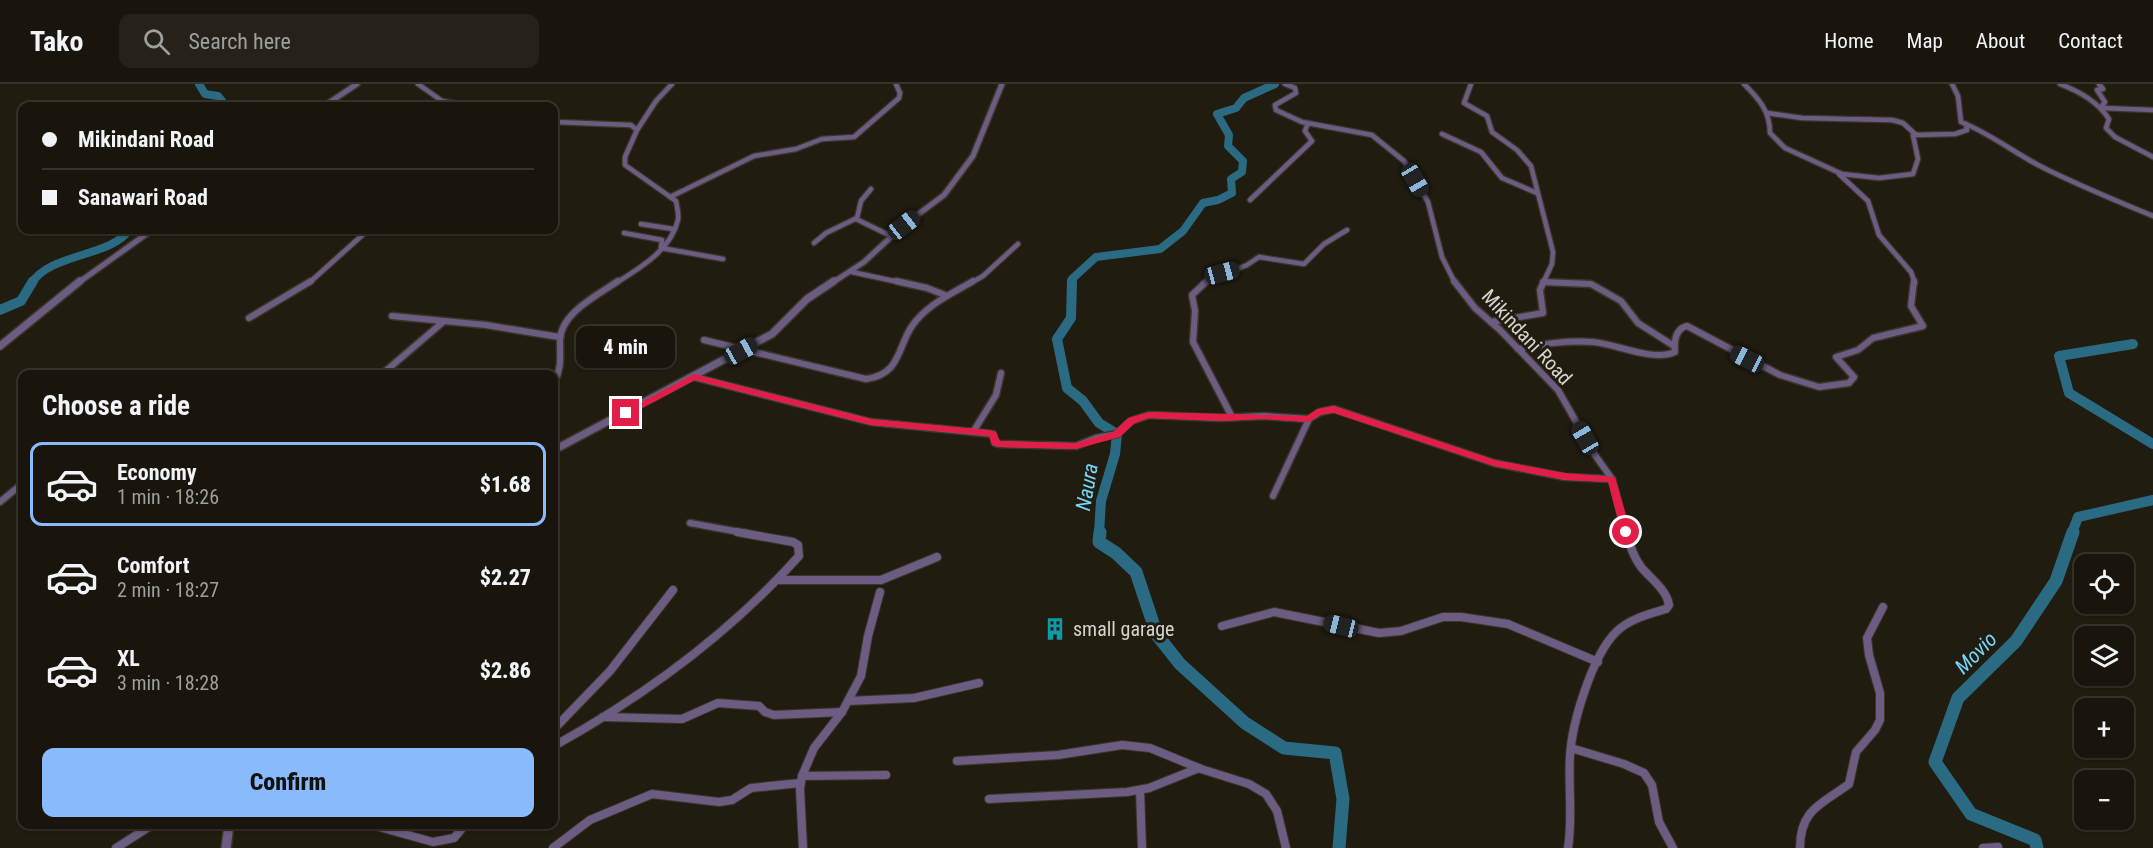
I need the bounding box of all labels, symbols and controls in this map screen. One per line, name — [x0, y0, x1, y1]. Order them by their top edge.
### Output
search box — [119, 14, 539, 68]
text: Tako — [30, 25, 83, 58]
icon: search — [140, 25, 173, 58]
text: Search here — [188, 29, 291, 54]
text: Home — [1824, 29, 1874, 53]
text: Map — [1907, 29, 1943, 53]
text: About — [1976, 29, 2025, 53]
text: Contact — [2058, 29, 2123, 53]
text: Mikindani Road — [78, 127, 214, 152]
car — [1398, 160, 1432, 200]
text: Sanawari Road — [78, 185, 208, 210]
car — [884, 207, 924, 243]
car — [1202, 260, 1242, 286]
street label: Mikindani Road — [1477, 284, 1577, 390]
callout: 4 min — [576, 326, 676, 368]
car — [721, 334, 761, 368]
text: 4 min — [603, 335, 648, 359]
car — [1727, 343, 1767, 375]
text: Choose a ride — [42, 390, 190, 422]
route end — [612, 399, 639, 426]
car — [1568, 418, 1602, 458]
icon: car — [45, 457, 99, 511]
text: Economy — [117, 460, 197, 485]
water label: Naura — [1071, 461, 1103, 513]
text: $1.68 — [480, 472, 531, 497]
text: 1 min · 18:26 — [117, 485, 219, 509]
route start — [1612, 518, 1639, 545]
icon: car — [45, 550, 99, 604]
text: Comfort — [117, 553, 190, 578]
map controls — [2074, 554, 2134, 830]
button: locate — [2074, 554, 2134, 614]
text: $2.27 — [480, 565, 531, 590]
text: 2 min · 18:27 — [117, 578, 219, 602]
car — [1321, 613, 1361, 639]
building icon: small garage — [1042, 616, 1068, 642]
place label: small garage — [1073, 617, 1175, 641]
button: layers — [2074, 626, 2134, 686]
water label: Movio — [1950, 627, 2002, 679]
icon: car — [45, 643, 99, 697]
text: XL — [117, 646, 140, 671]
text: $2.86 — [480, 658, 531, 683]
text: 3 min · 18:28 — [117, 671, 219, 695]
button: + — [2074, 698, 2134, 758]
button: Confirm — [42, 748, 534, 817]
button: − — [2074, 770, 2134, 830]

